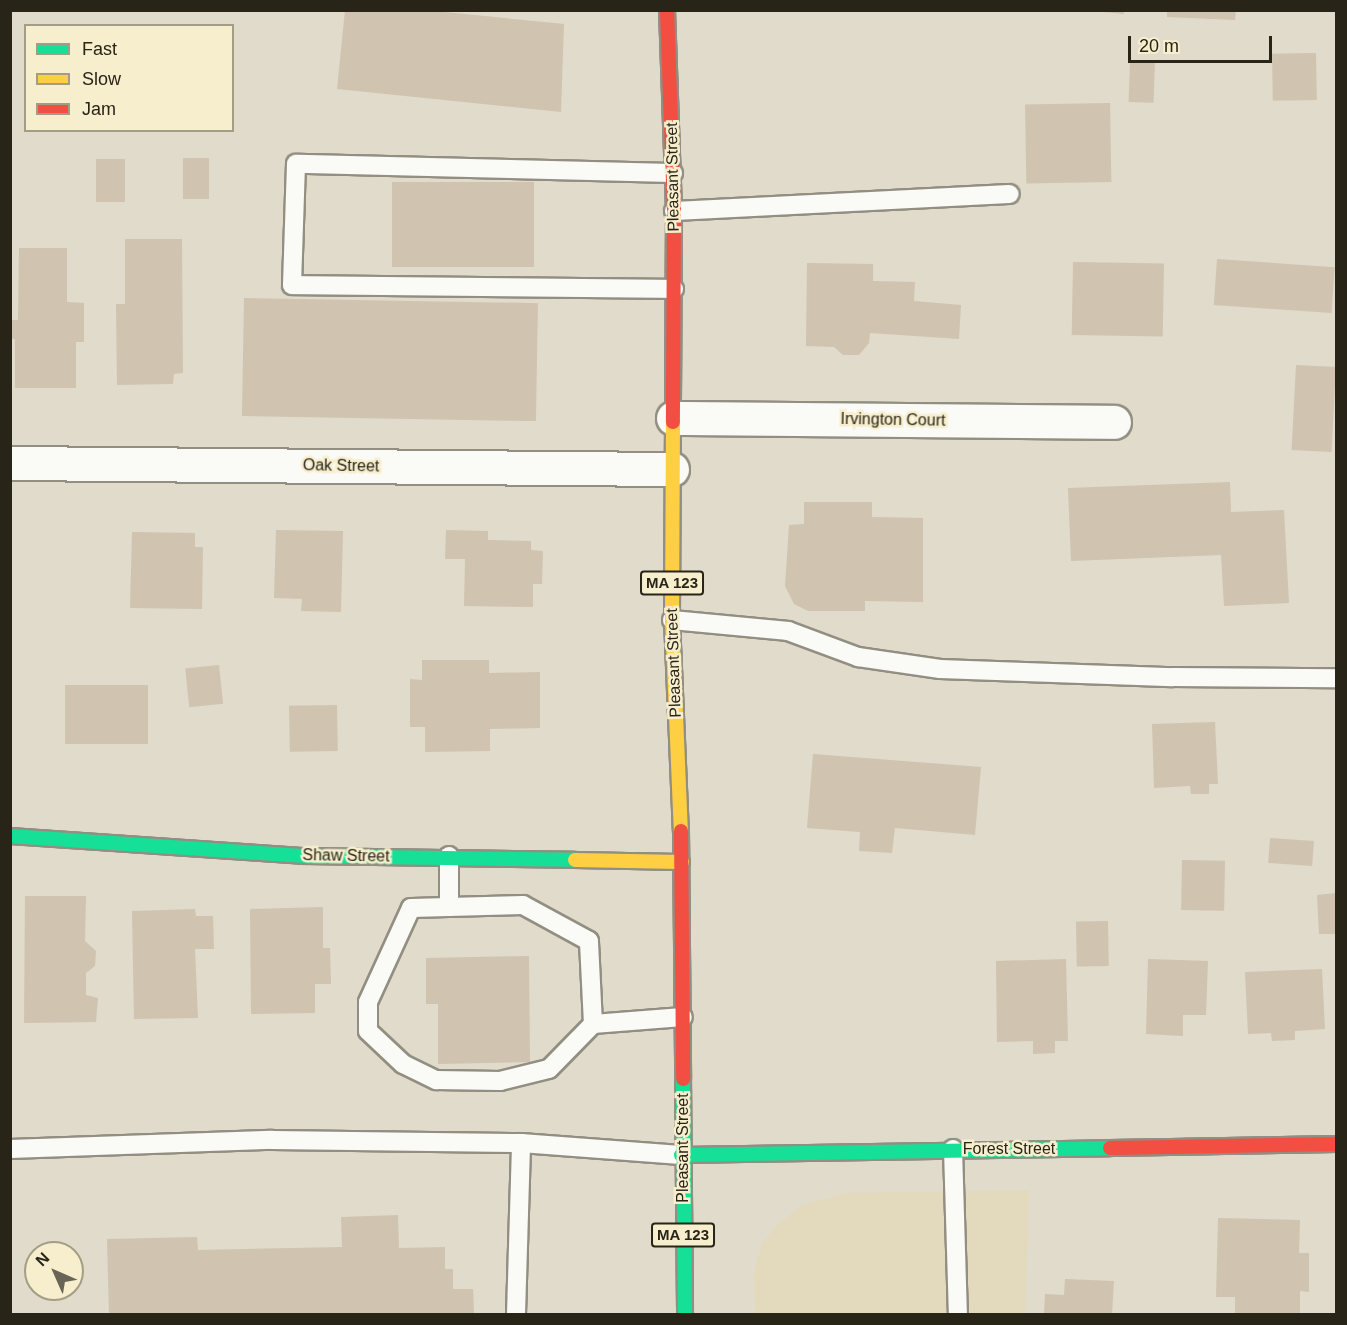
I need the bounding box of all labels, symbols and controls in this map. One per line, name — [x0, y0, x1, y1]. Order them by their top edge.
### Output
legend — [24, 24, 234, 132]
scale bar — [1131, 24, 1275, 62]
text: 20 m — [1139, 36, 1179, 56]
text: Fast — [82, 39, 117, 59]
text: Slow — [82, 69, 121, 89]
text: Jam — [82, 99, 116, 119]
street label: Pleasant Street — [662, 122, 684, 232]
street label: Irvington Court — [840, 409, 946, 431]
street label: Oak Street — [303, 456, 379, 476]
road number: MA 123 — [639, 571, 705, 595]
street label: Pleasant Street — [662, 608, 686, 718]
street label: Shaw Street — [302, 846, 390, 866]
street label: Pleasant Street — [673, 1093, 693, 1203]
street label: Forest Street — [963, 1139, 1055, 1159]
road number: MA 123 — [650, 1223, 716, 1247]
north arrow — [24, 1241, 84, 1301]
text: N — [32, 1249, 52, 1269]

